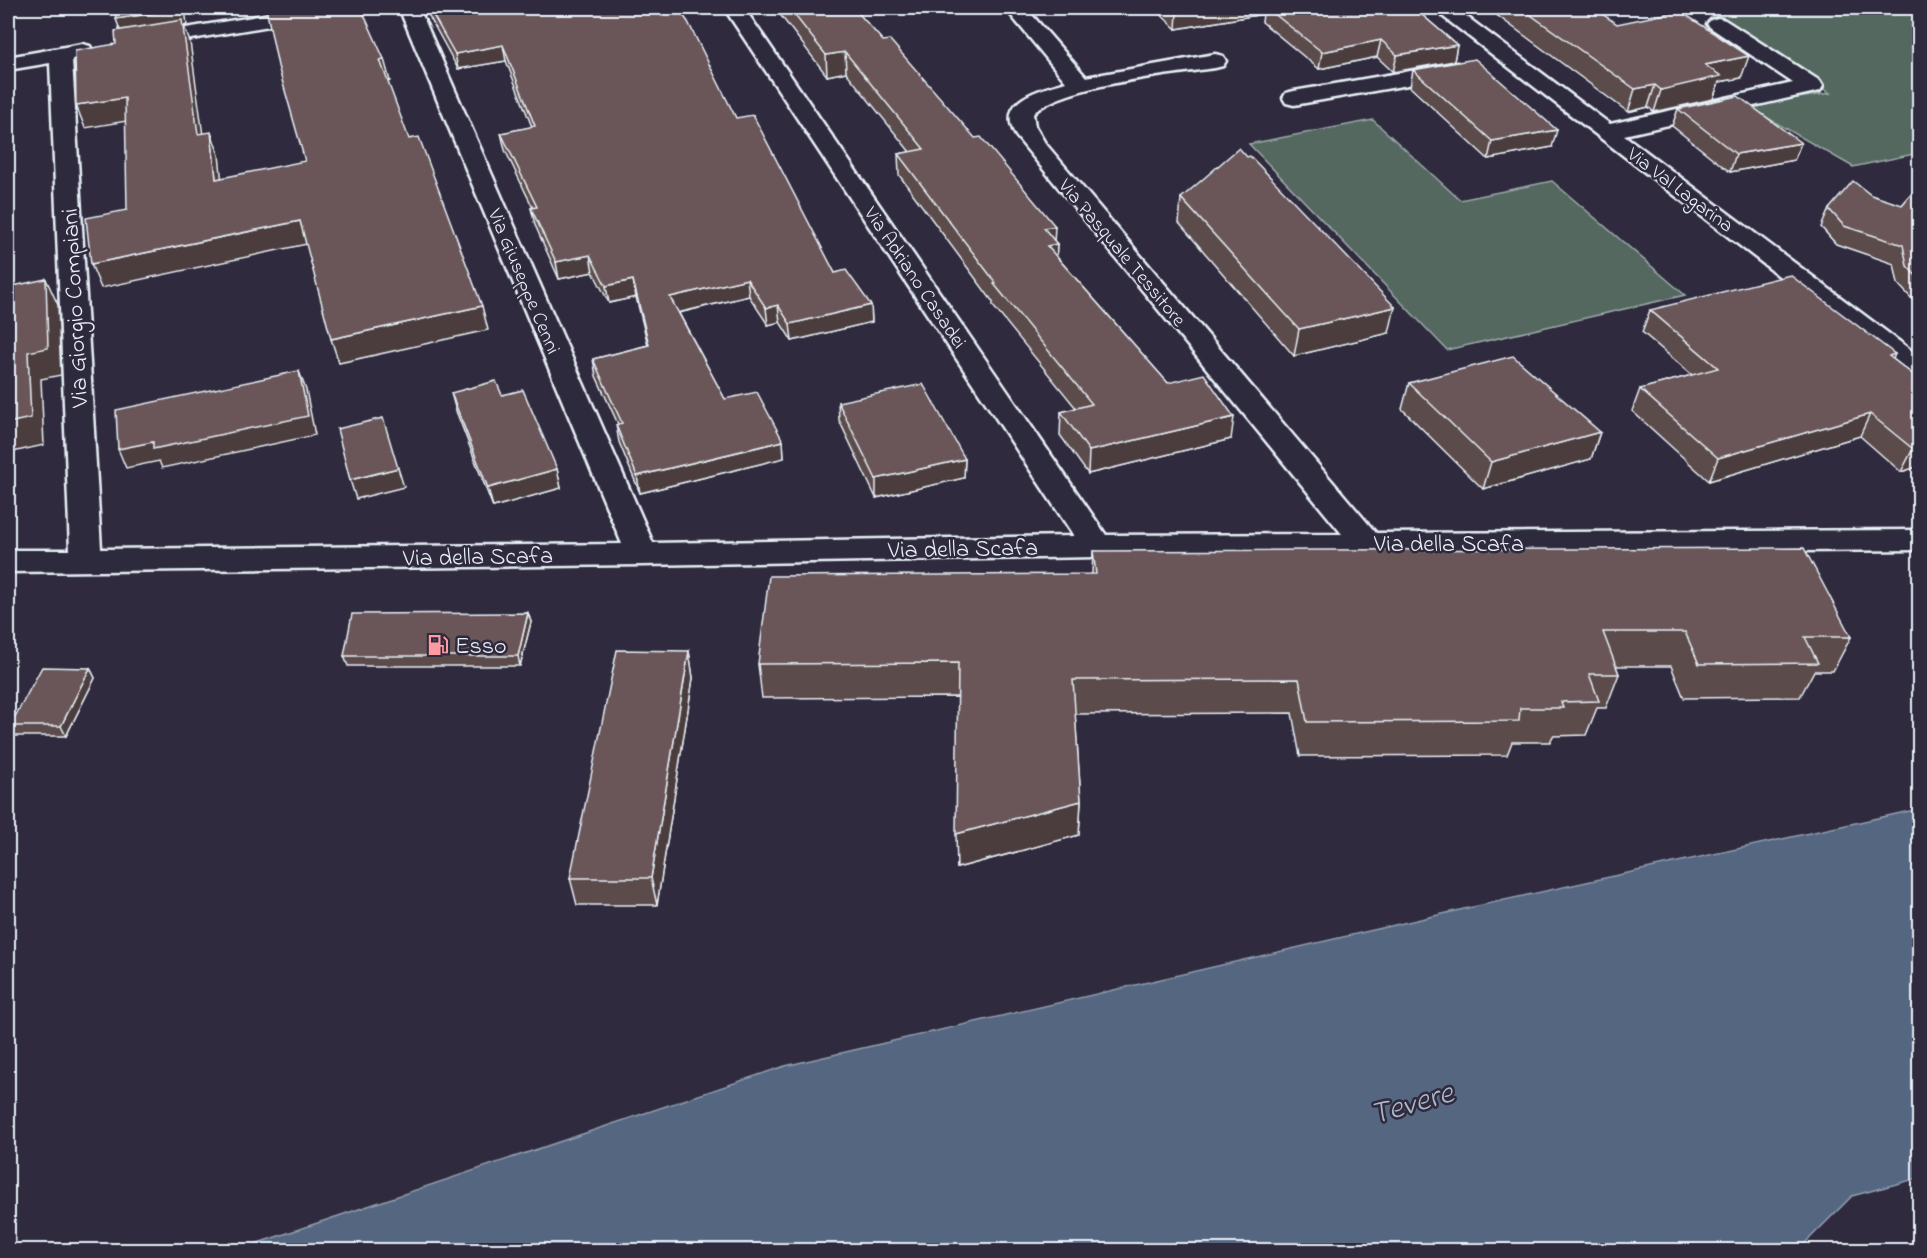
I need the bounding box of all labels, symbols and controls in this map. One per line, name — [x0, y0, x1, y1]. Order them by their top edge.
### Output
street label: Via Val Lagarina — [1619, 141, 1739, 242]
street label: Via Pasquale Tessitore — [1050, 172, 1192, 334]
street label: Via Adriano Casadei — [855, 201, 972, 355]
street label: Via Giuseppe Cenni — [479, 204, 566, 359]
street label: Via Giorgio Compiani — [54, 207, 99, 409]
street label: Via della Scafa — [1373, 528, 1524, 563]
street label: Via della Scafa — [887, 532, 1038, 569]
street label: Via della Scafa — [402, 540, 553, 577]
place label: Esso — [455, 630, 506, 665]
fuel station icon: Esso — [426, 633, 450, 657]
water label: Tevere — [1365, 1071, 1461, 1140]

